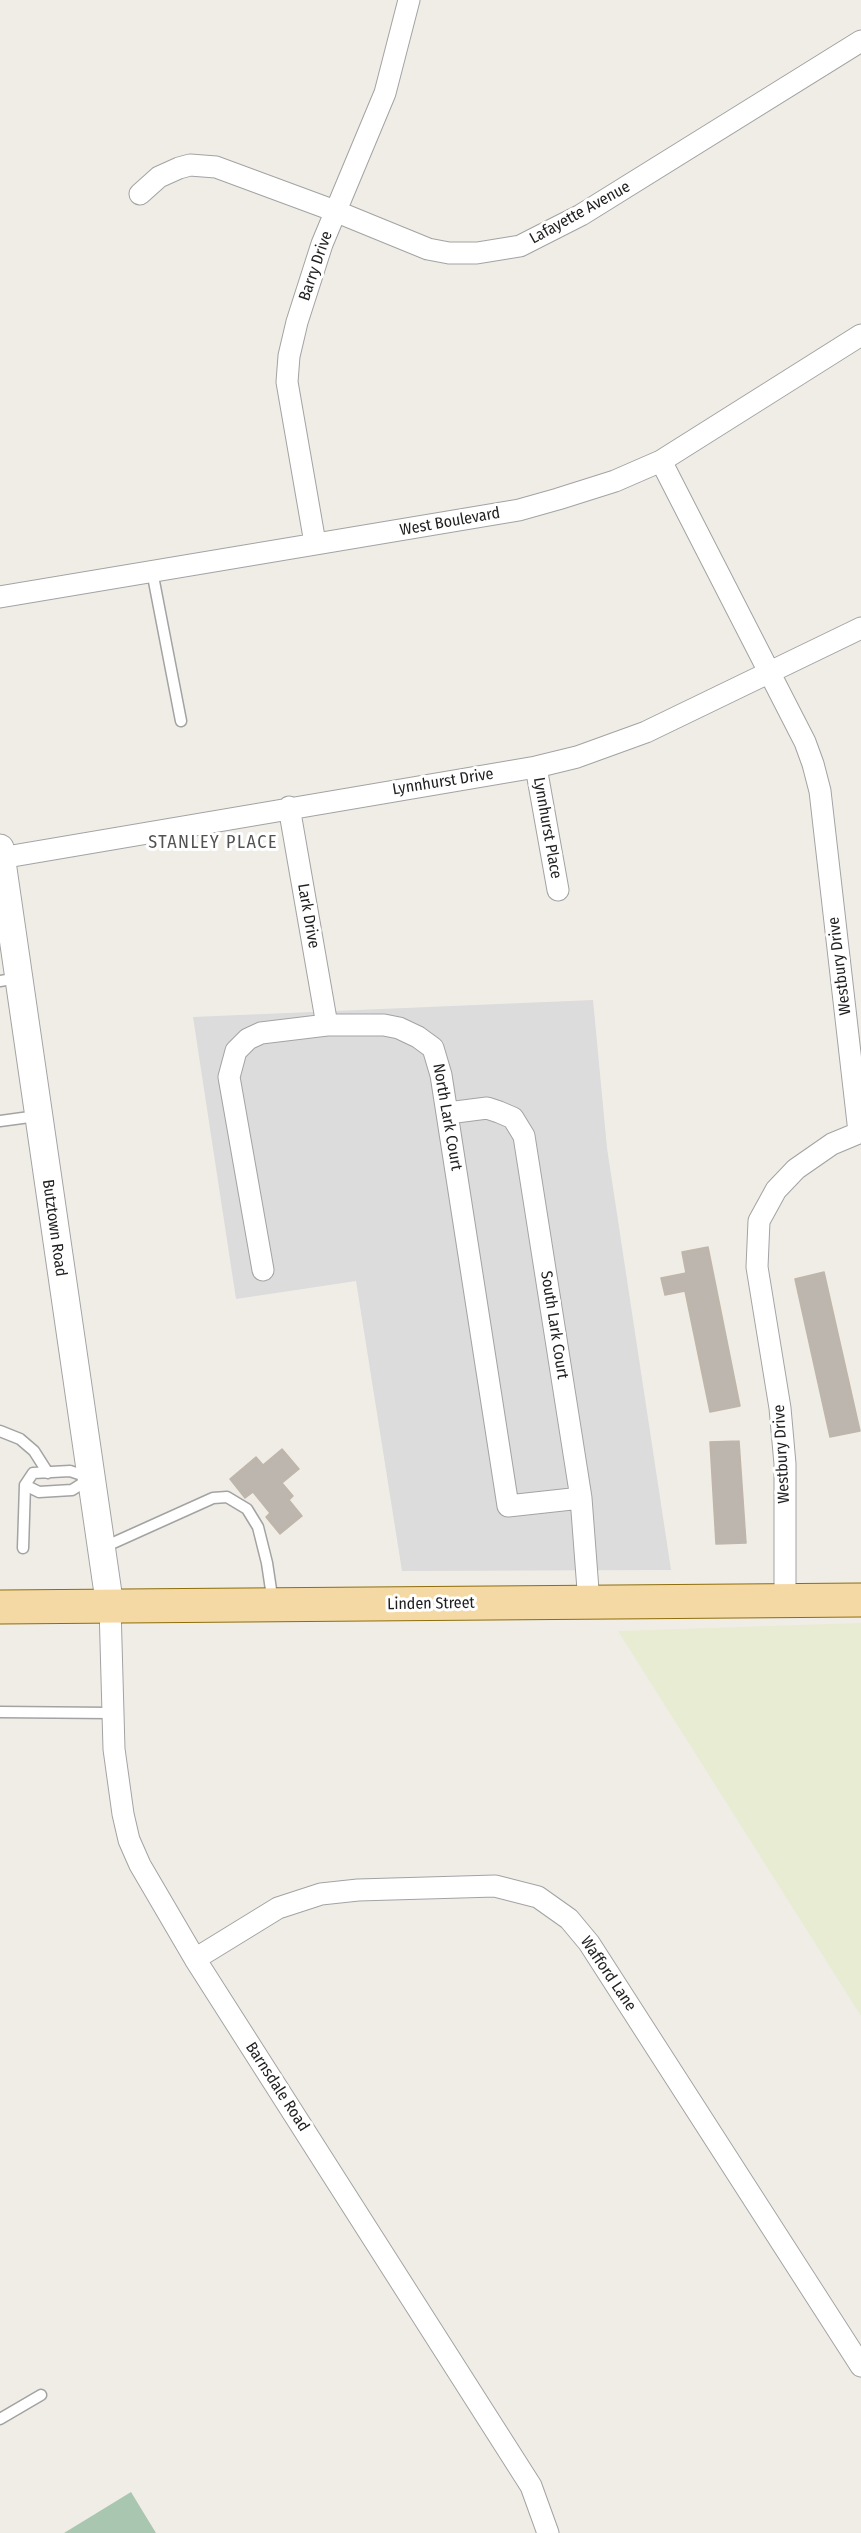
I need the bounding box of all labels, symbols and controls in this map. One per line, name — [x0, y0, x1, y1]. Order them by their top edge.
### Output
street label: Lafayette Avenue — [526, 177, 634, 249]
street label: Barry Drive — [295, 229, 337, 303]
street label: West Boulevard — [398, 504, 502, 540]
street label: Lynnhurst Drive — [391, 765, 495, 799]
street label: Lynnhurst Place — [529, 776, 565, 880]
district label: STANLEY PLACE — [148, 832, 278, 854]
street label: Lark Drive — [293, 882, 323, 950]
street label: Westbury Drive — [824, 916, 856, 1016]
street label: North Lark Court — [428, 1062, 466, 1172]
street label: Butztown Road — [38, 1178, 70, 1278]
street label: South Lark Court — [536, 1270, 572, 1380]
street label: Westbury Drive — [770, 1404, 794, 1504]
street label: Linden Street — [387, 1594, 475, 1614]
street label: Wafford Lane — [576, 1933, 640, 2015]
street label: Barnsdale Road — [241, 2039, 313, 2135]

